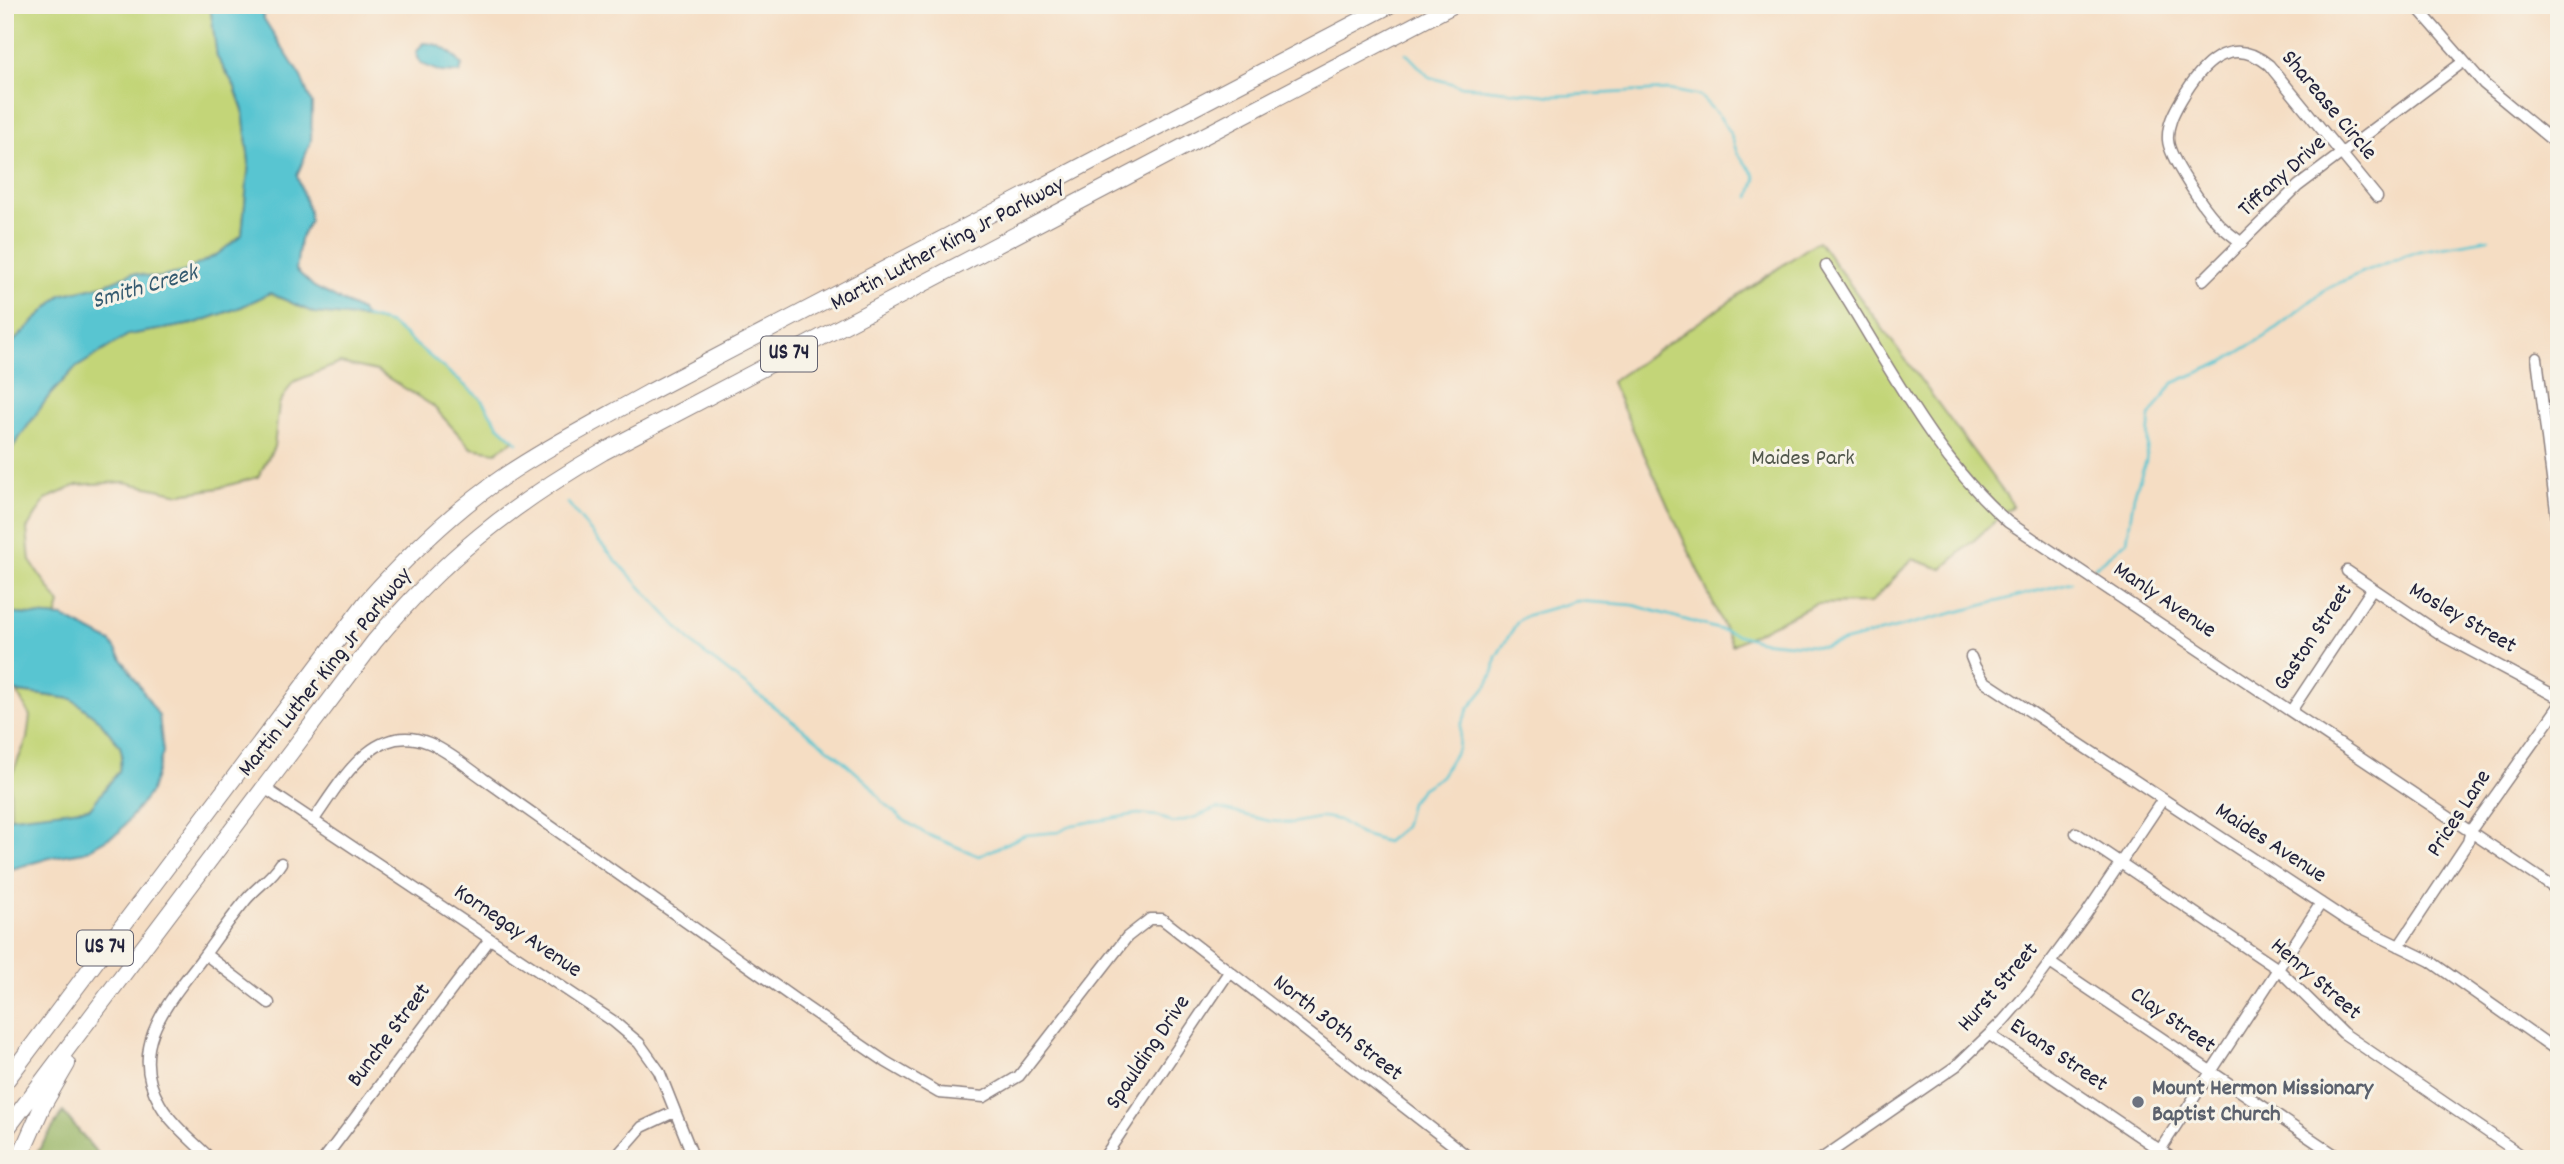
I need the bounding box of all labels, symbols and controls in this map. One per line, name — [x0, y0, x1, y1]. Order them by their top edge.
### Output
street label: Sharease Circle — [2272, 44, 2384, 168]
street label: Tiffany Drive — [2231, 128, 2335, 226]
street label: Martin Luther King Jr Parkway — [825, 169, 1071, 321]
water label: Smith Creek — [88, 256, 204, 319]
road number: US 74 — [761, 336, 817, 372]
park label: Maides Park — [1751, 443, 1855, 476]
street label: Manly Avenue — [2106, 554, 2222, 648]
street label: Martin Luther King Jr Parkway — [231, 561, 421, 785]
street label: Mosley Street — [2402, 575, 2522, 663]
street label: Gaston Street — [2266, 578, 2362, 698]
street label: Prices Lane — [2419, 764, 2501, 864]
street label: Maides Avenue — [2208, 796, 2332, 892]
street label: Kornegay Avenue — [446, 877, 588, 987]
road number: US 74 — [77, 930, 133, 965]
street label: Henry Street — [2262, 931, 2368, 1029]
street label: Hurst Street — [1951, 936, 2047, 1040]
street label: North 30th Street — [1265, 968, 1409, 1090]
street label: Bunche Street — [340, 977, 440, 1095]
street label: Clay Street — [2122, 979, 2222, 1063]
street label: Spaulding Drive — [1098, 989, 1200, 1117]
street label: Evans Street — [2002, 1011, 2114, 1101]
place label: Mount Hermon Missionary Baptist Church — [2152, 1073, 2375, 1132]
marker: Mount Hermon Missionary Baptist Church — [2130, 1094, 2146, 1110]

